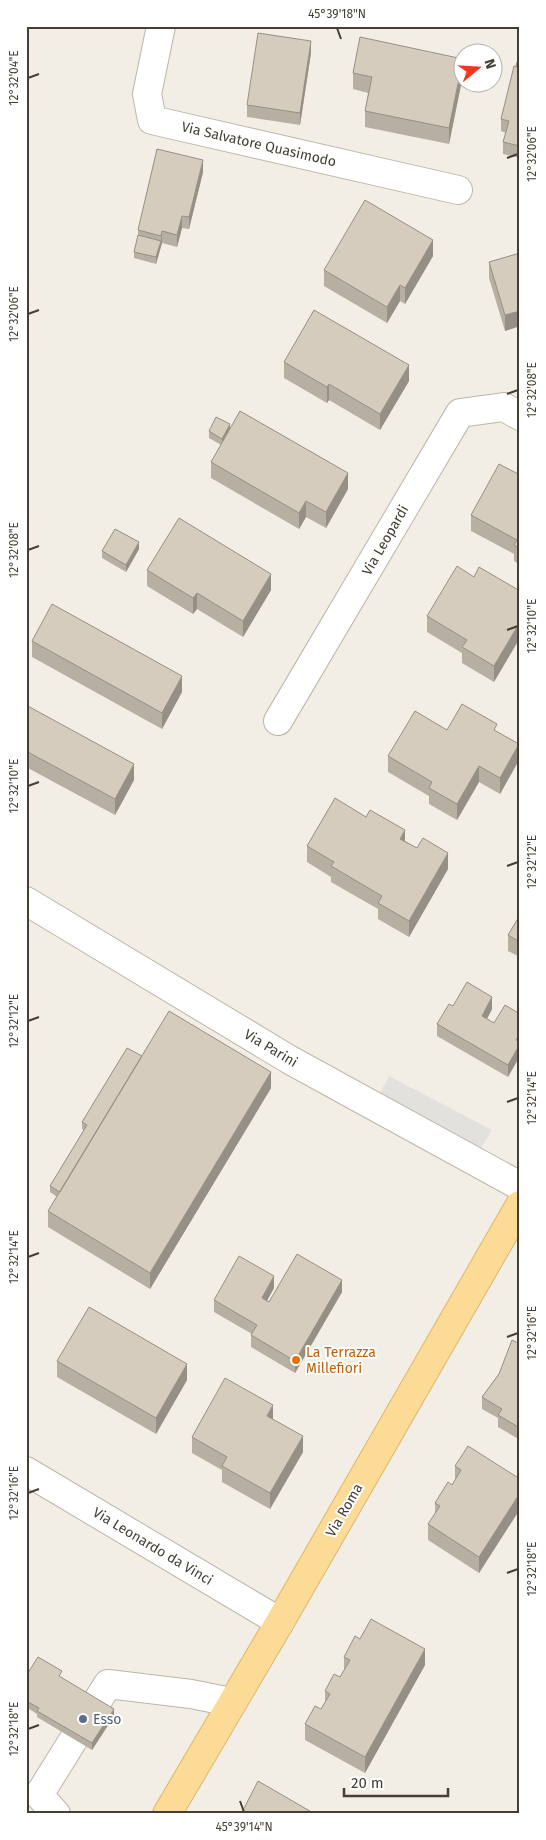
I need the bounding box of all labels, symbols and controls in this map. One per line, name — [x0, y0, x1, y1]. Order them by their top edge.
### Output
text: 45°39'18"N — [308, 7, 366, 21]
north arrow — [454, 42, 504, 92]
text: 12°32'04"E — [7, 50, 21, 106]
text: N — [480, 57, 499, 71]
street label: Via Salvatore Quasimodo — [180, 118, 338, 171]
text: 12°32'06"E — [525, 126, 539, 182]
text: 12°32'06"E — [7, 286, 21, 342]
text: 12°32'08"E — [525, 362, 539, 418]
street label: Via Leopardi — [358, 502, 412, 579]
text: 12°32'08"E — [7, 522, 21, 578]
text: 12°32'10"E — [525, 599, 539, 653]
text: 12°32'10"E — [7, 759, 21, 813]
text: 12°32'12"E — [525, 835, 539, 889]
text: 12°32'12"E — [7, 994, 21, 1048]
street label: Via Parini — [241, 1026, 301, 1071]
text: 12°32'14"E — [525, 1071, 539, 1125]
text: 12°32'14"E — [7, 1230, 21, 1284]
text: 12°32'16"E — [525, 1306, 539, 1360]
place label: La Terrazza Millefiori — [306, 1344, 376, 1377]
marker: La Terrazza Millefiori — [290, 1354, 302, 1366]
text: 12°32'16"E — [7, 1466, 21, 1520]
street label: Via Roma — [322, 1480, 367, 1540]
street label: Via Leonardo da Vinci — [90, 1504, 216, 1589]
text: 12°32'18"E — [525, 1542, 539, 1596]
text: 12°32'18"E — [7, 1702, 21, 1756]
place label: Esso — [93, 1711, 122, 1728]
marker: Esso — [77, 1713, 89, 1725]
scale bar — [344, 1765, 447, 1797]
text: 20 m — [351, 1774, 384, 1792]
text: 45°39'14"N — [215, 1820, 273, 1834]

